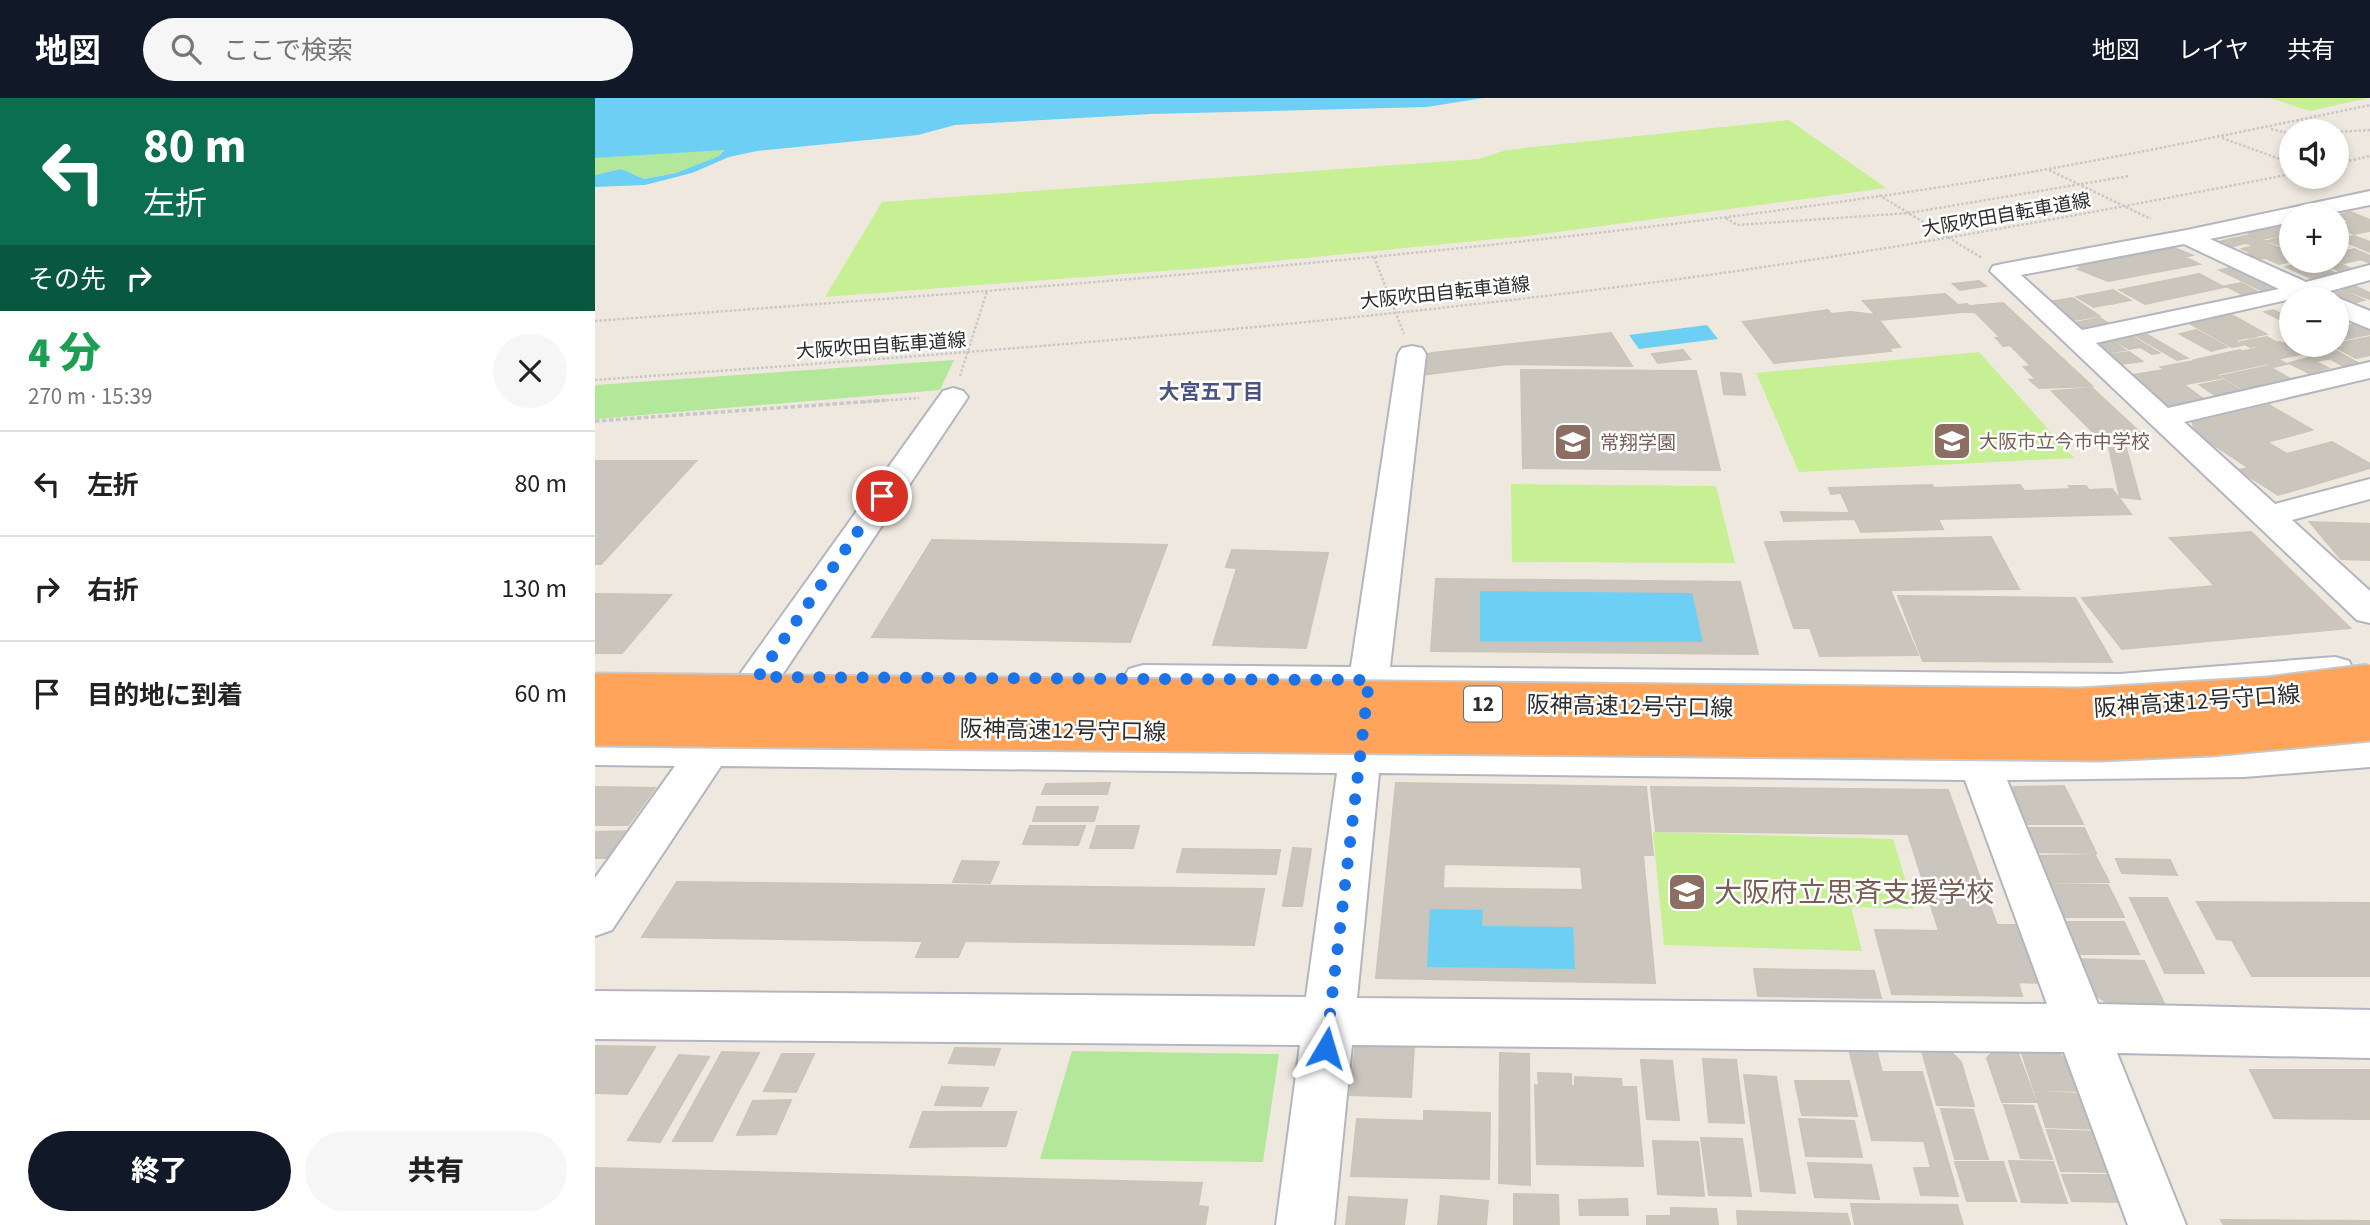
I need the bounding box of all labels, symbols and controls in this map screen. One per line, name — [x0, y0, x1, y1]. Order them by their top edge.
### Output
search box — [143, 18, 633, 81]
text: 地図 — [35, 28, 101, 75]
icon: search — [167, 30, 205, 68]
text: ここで検索 — [223, 32, 353, 69]
text: 地図 — [2092, 33, 2140, 68]
text: レイヤ — [2178, 33, 2249, 68]
text: 共有 — [2287, 33, 2335, 68]
text: 80 m — [143, 112, 247, 182]
map controls — [2279, 119, 2349, 357]
button: sound — [2279, 119, 2349, 189]
icon: left — [28, 126, 119, 217]
text: 左折 — [143, 181, 207, 227]
street label: 大阪吹田自転車道線 — [1920, 187, 2093, 244]
button: + — [2279, 203, 2349, 273]
icon: right — [120, 259, 158, 297]
text: その先 — [28, 261, 106, 298]
street label: 大阪吹田自転車道線 — [1359, 271, 1532, 316]
button: − — [2279, 287, 2349, 357]
text: 4 分 — [28, 324, 101, 384]
street label: 大阪吹田自転車道線 — [795, 327, 967, 366]
button: close — [493, 334, 567, 408]
district label: 大宮五丁目 — [1159, 377, 1264, 407]
text: 270 m · 15:39 — [28, 380, 152, 413]
school or university icon: 大阪市立今市中学校 — [1931, 420, 1973, 462]
school or university icon: 常翔学園 — [1552, 421, 1594, 463]
place label: 大阪市立今市中学校 — [1979, 429, 2150, 456]
place label: 常翔学園 — [1600, 430, 1676, 457]
icon: left — [28, 465, 66, 503]
text: 80 m — [514, 465, 567, 502]
pin — [852, 466, 912, 526]
text: 左折 — [87, 467, 139, 504]
icon: arrive — [863, 477, 901, 515]
icon: right — [28, 570, 66, 608]
text: 130 m — [501, 570, 567, 607]
text: 右折 — [87, 572, 139, 609]
icon: arrive — [28, 675, 66, 713]
text: 60 m — [514, 675, 567, 712]
text: 目的地に到着 — [87, 677, 243, 714]
street label: 阪神高速12号守口線 — [2093, 678, 2301, 725]
road number: 12 — [1464, 686, 1502, 722]
street label: 阪神高速12号守口線 — [1526, 688, 1734, 725]
street label: 阪神高速12号守口線 — [959, 712, 1167, 749]
school or university icon: 大阪府立思斉支援学校 — [1666, 871, 1708, 913]
place label: 大阪府立思斉支援学校 — [1714, 873, 1994, 913]
position arrow — [1289, 1011, 1363, 1085]
button: 終了 — [28, 1131, 291, 1211]
button: 共有 — [305, 1131, 567, 1211]

